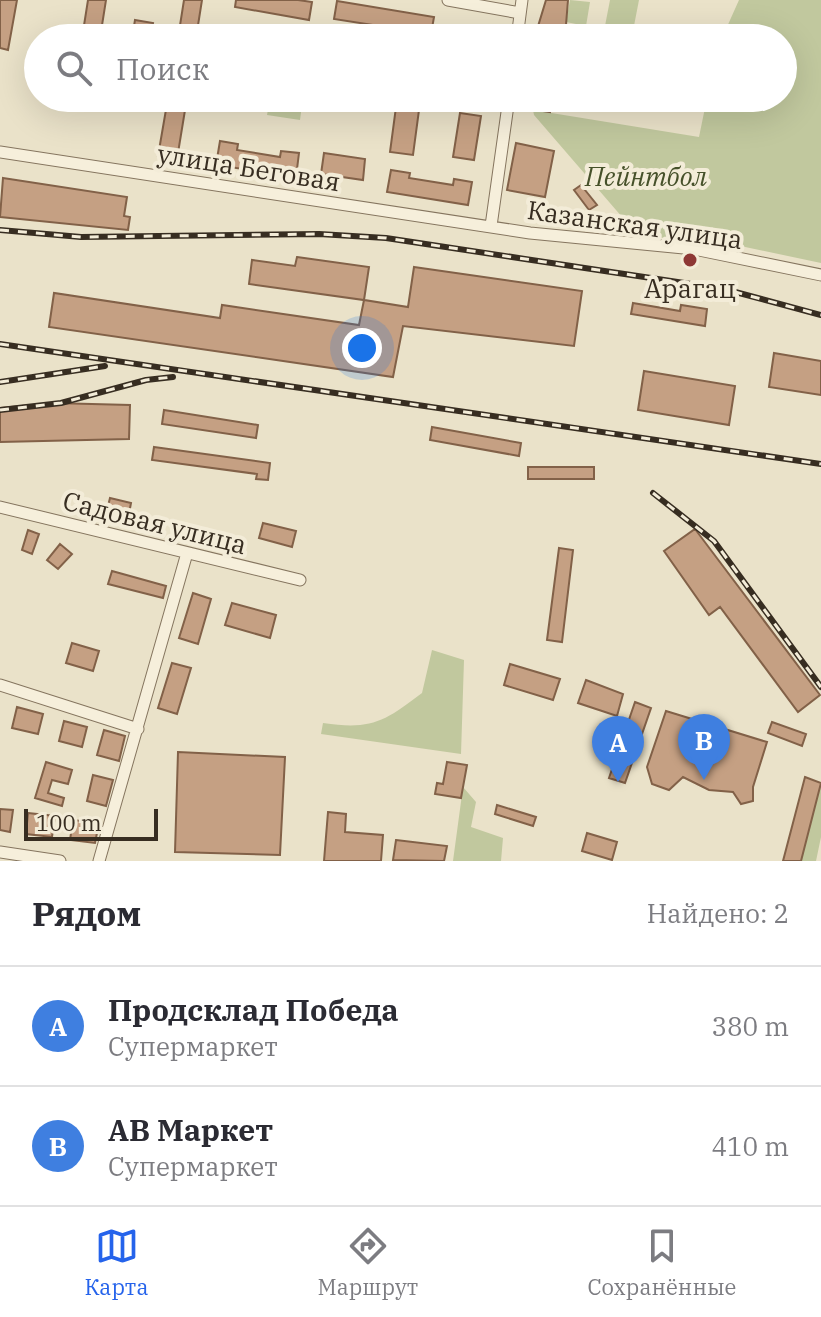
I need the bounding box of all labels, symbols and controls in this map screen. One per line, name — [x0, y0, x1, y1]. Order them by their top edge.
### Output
search box — [24, 24, 797, 112]
icon: search — [52, 46, 96, 90]
text: Поиск — [116, 49, 209, 88]
street label: улица Беговая — [155, 136, 343, 198]
park label: Пейнтбол — [584, 159, 707, 193]
street label: Казанская улица — [525, 192, 745, 256]
marker: Арагац — [681, 251, 699, 269]
place label: Арагац — [644, 271, 736, 305]
your location — [342, 328, 382, 368]
street label: Садовая улица — [60, 483, 250, 561]
pin: B — [678, 714, 730, 780]
pin: A — [592, 716, 644, 782]
scale bar — [24, 805, 158, 841]
text: 100 m — [36, 808, 102, 837]
text: Рядом — [32, 891, 141, 935]
text: Найдено: 2 — [647, 896, 789, 930]
text: Продсклад Победа — [108, 990, 399, 1029]
text: A — [49, 1009, 67, 1043]
text: 380 m — [711, 1009, 789, 1043]
text: Супермаркет — [108, 1029, 278, 1063]
text: АВ Маркет — [108, 1110, 273, 1149]
text: B — [49, 1129, 67, 1163]
text: 410 m — [711, 1129, 789, 1163]
text: Супермаркет — [108, 1149, 278, 1183]
tab: Карта — [85, 1224, 148, 1301]
tab: Маршрут — [318, 1224, 418, 1301]
tab: Сохранённые — [587, 1224, 736, 1301]

